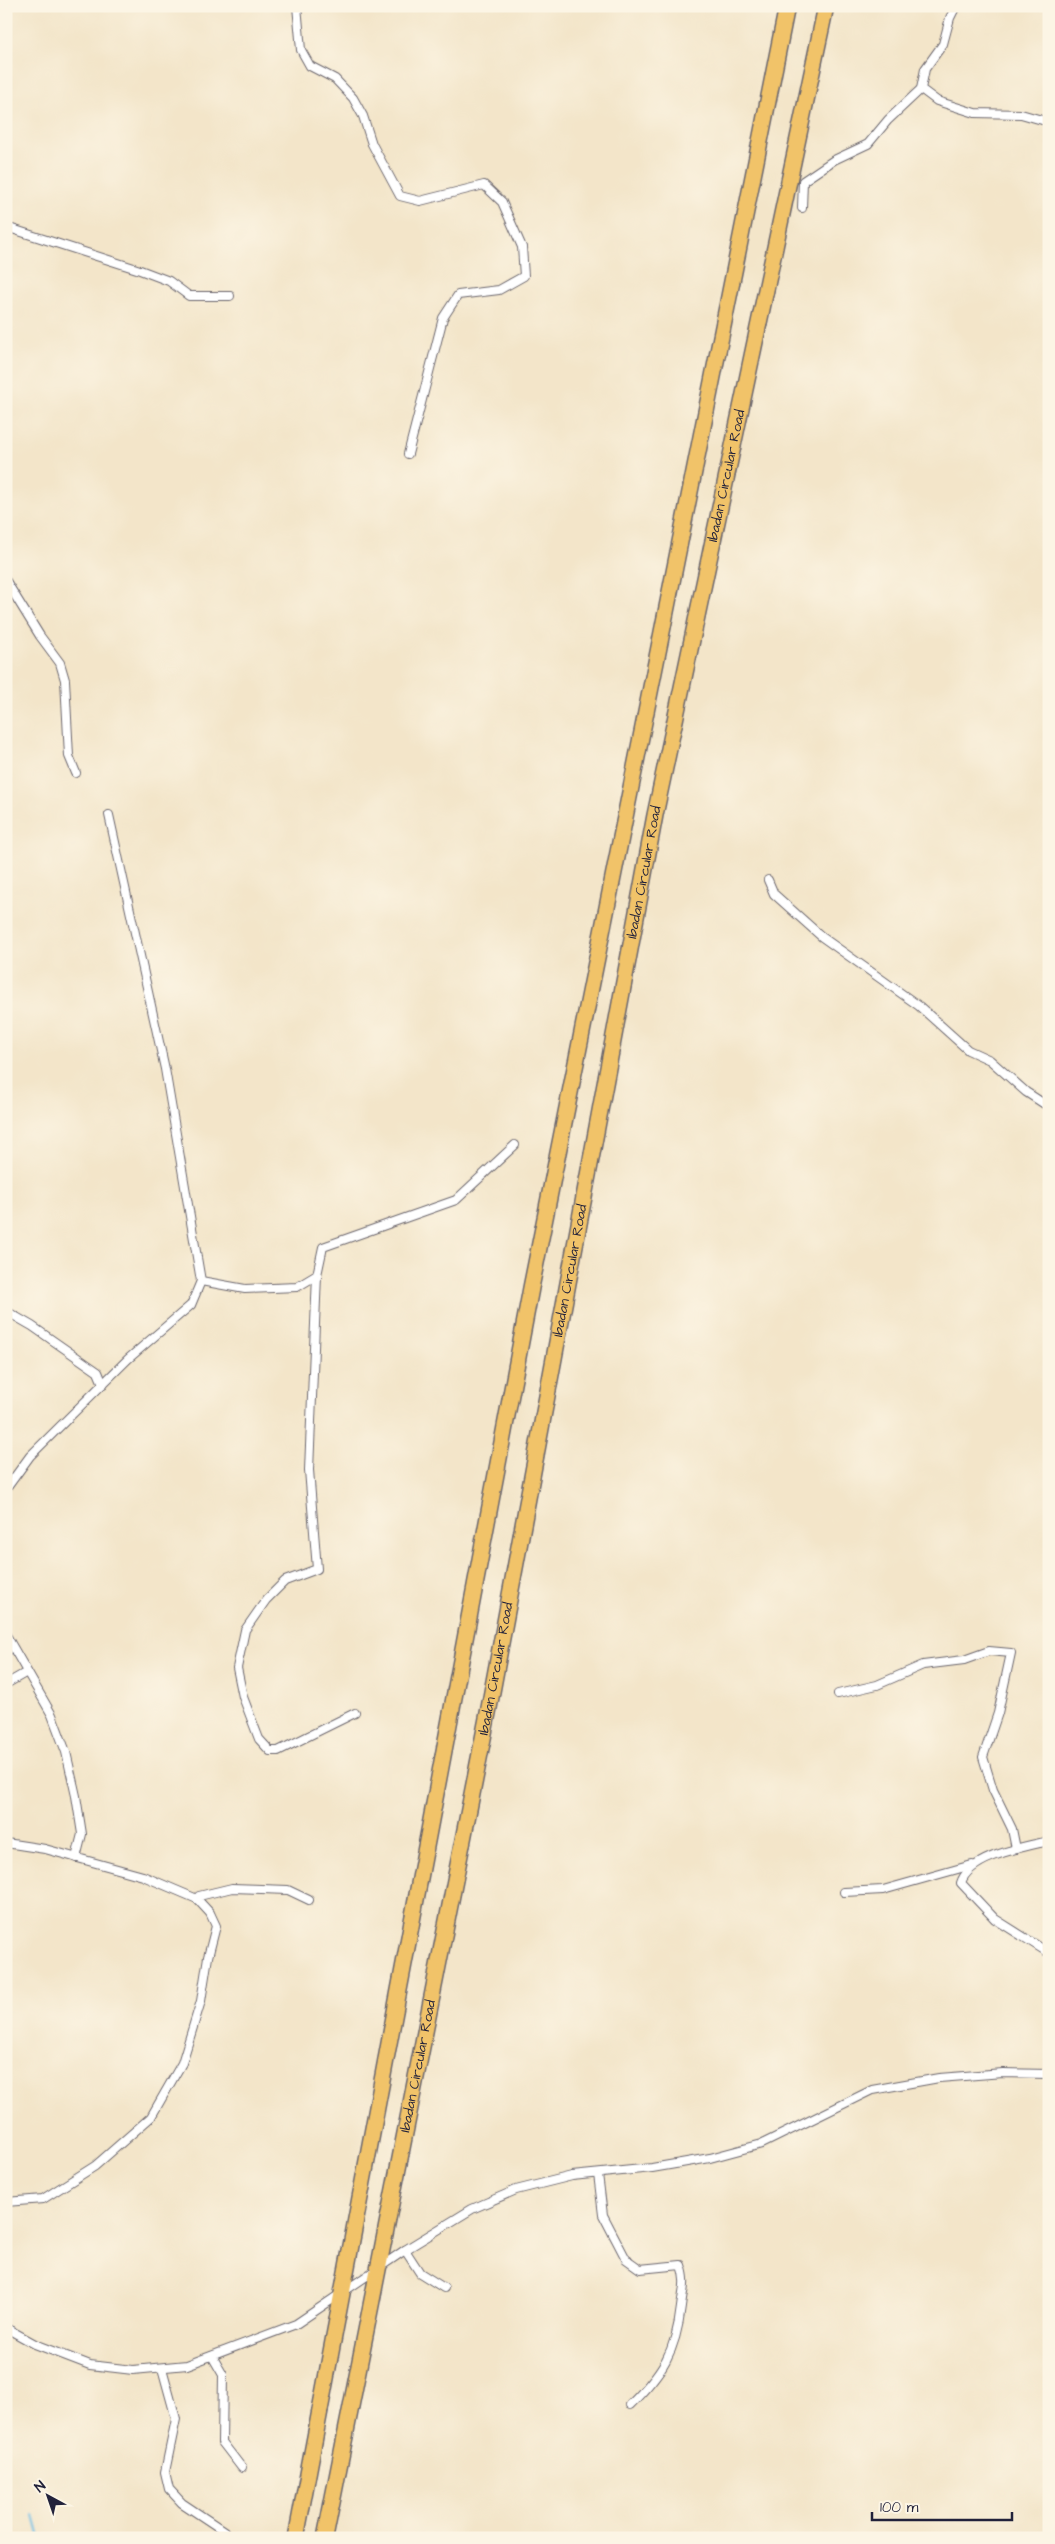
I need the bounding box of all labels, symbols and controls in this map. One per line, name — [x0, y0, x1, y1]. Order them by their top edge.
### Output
street label: Ibadan Circular Road — [703, 408, 750, 544]
street label: Ibadan Circular Road — [622, 804, 667, 940]
street label: Ibadan Circular Road — [548, 1203, 592, 1339]
street label: Ibadan Circular Road — [474, 1601, 518, 1737]
street label: Ibadan Circular Road — [395, 1998, 441, 2134]
north arrow — [22, 2472, 72, 2522]
text: N — [30, 2476, 50, 2497]
scale bar — [872, 2489, 1012, 2521]
text: 100 m — [880, 2497, 919, 2518]

